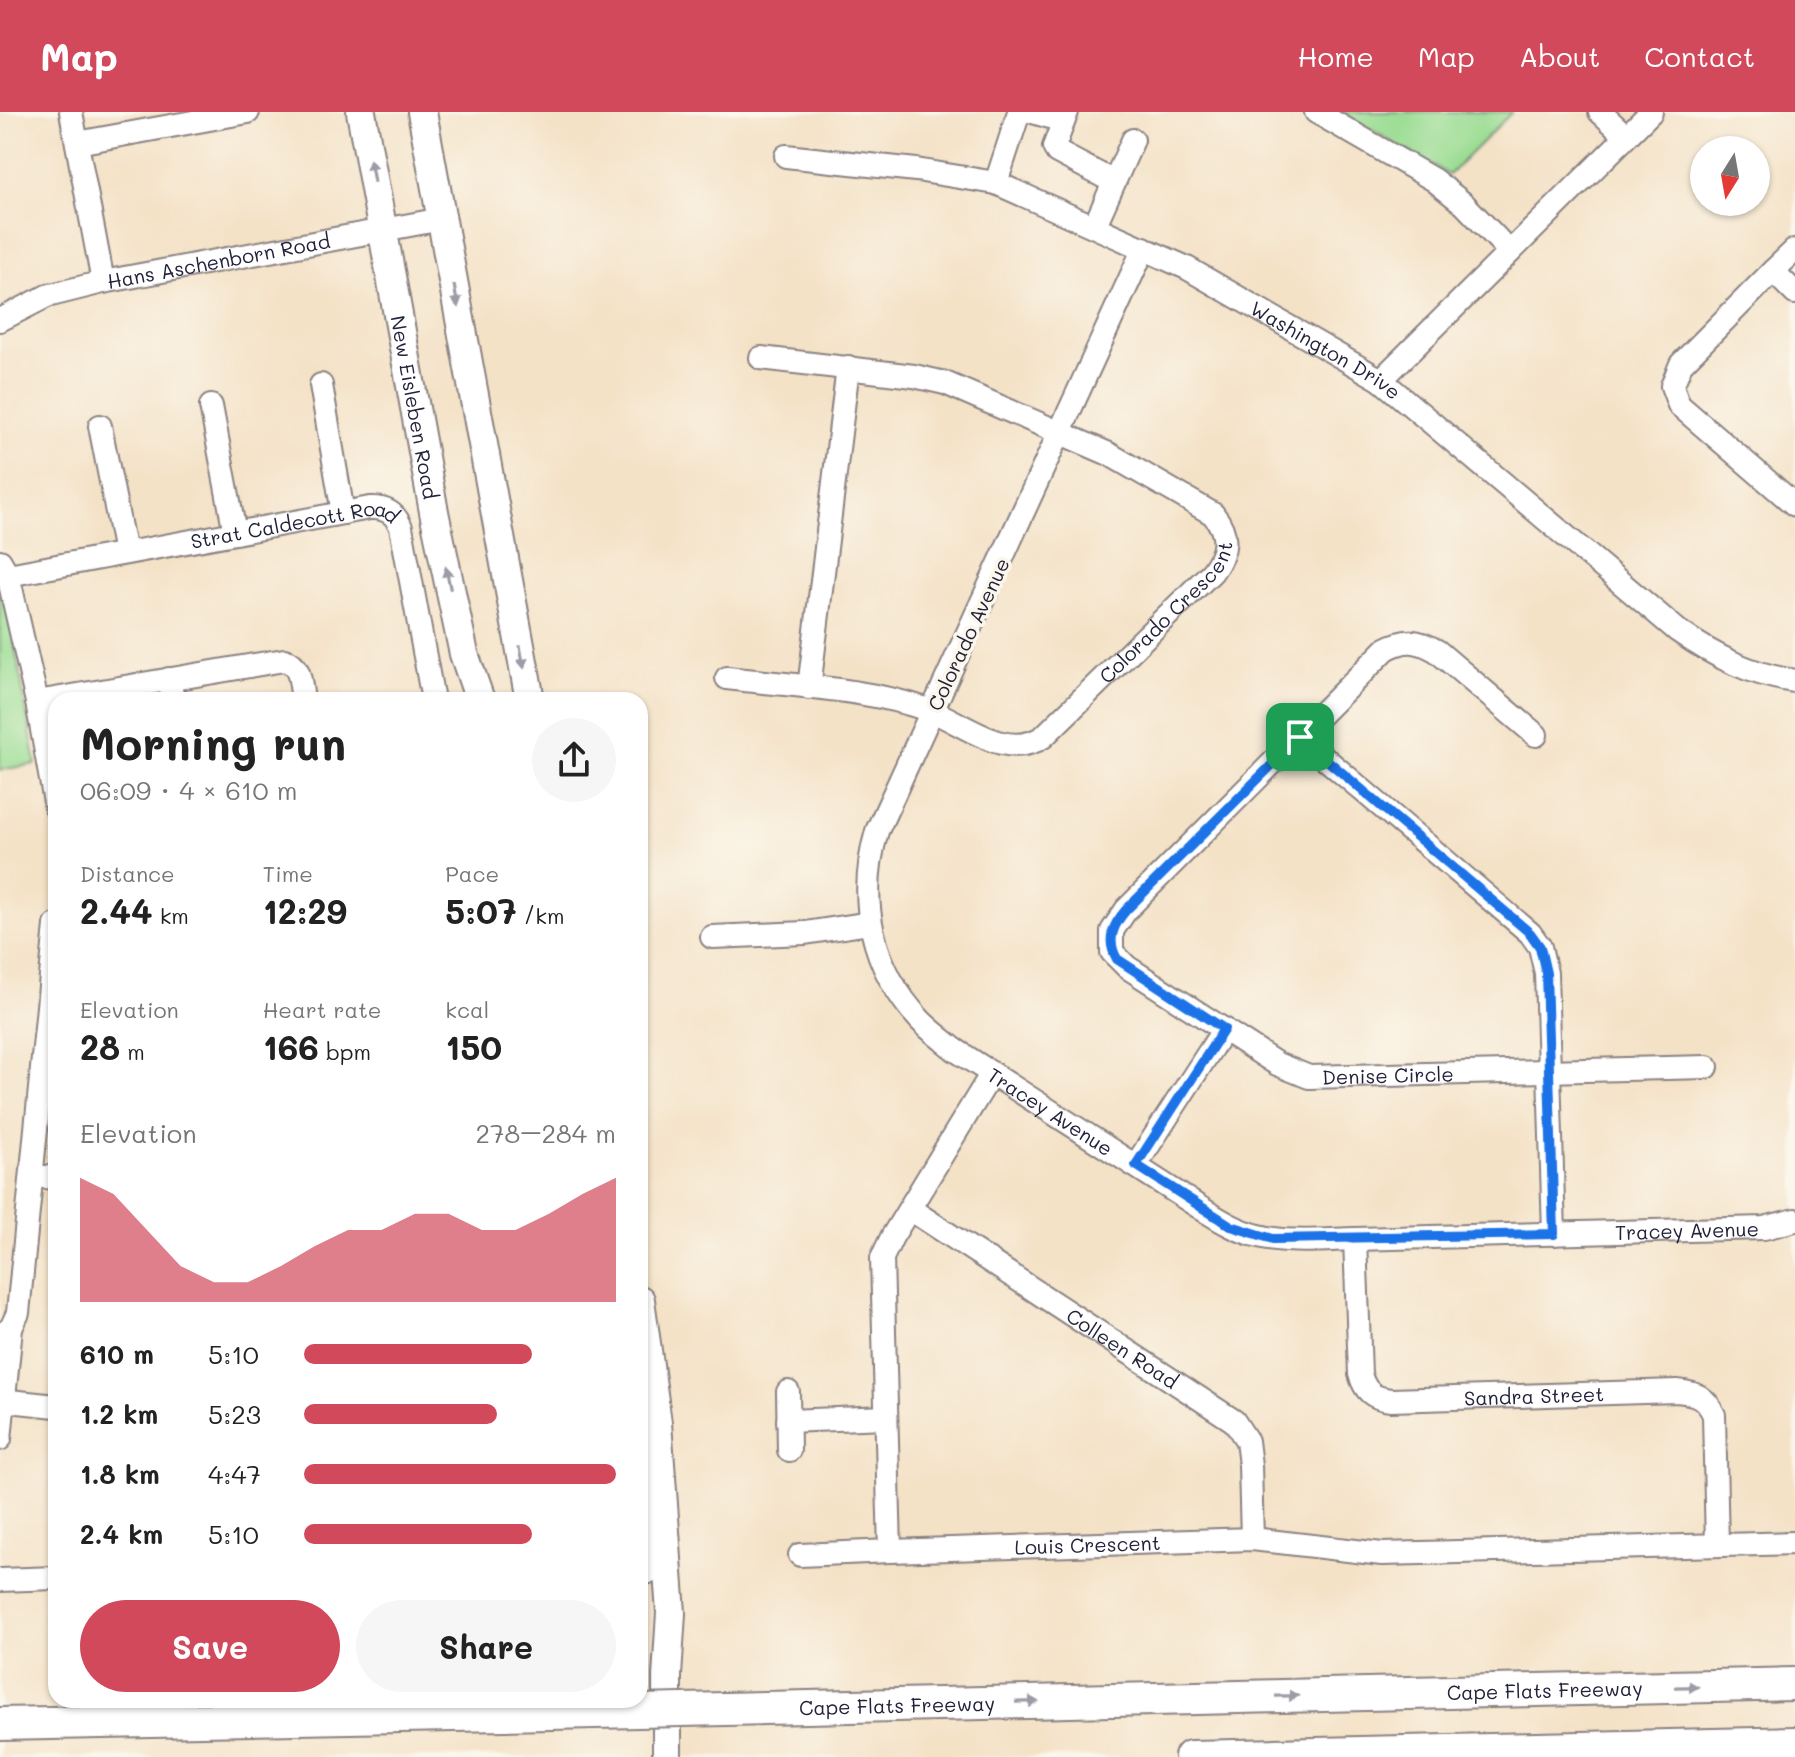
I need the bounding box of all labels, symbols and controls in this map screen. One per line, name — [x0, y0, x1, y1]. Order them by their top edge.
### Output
text: Map — [40, 31, 118, 81]
text: Home — [1298, 38, 1374, 74]
text: Map — [1418, 38, 1475, 74]
text: About — [1519, 38, 1600, 74]
text: Contact — [1644, 38, 1755, 74]
north arrow — [1690, 136, 1770, 216]
map controls — [1690, 136, 1770, 216]
one-way arrow — [365, 158, 377, 183]
street label: Hans Aschenborn Road — [105, 227, 332, 294]
one-way arrow — [450, 283, 462, 308]
street label: Washington Drive — [1246, 295, 1407, 405]
street label: New Eisleben Road — [385, 313, 444, 501]
street label: Strat Caldecott Road — [188, 494, 405, 554]
street label: Colorado Crescent — [1093, 540, 1238, 689]
street label: Colorado Avenue — [921, 553, 1015, 715]
one-way arrow — [441, 565, 454, 590]
one-way arrow — [516, 645, 528, 670]
pin — [1266, 703, 1334, 771]
text: Morning run — [80, 714, 346, 771]
icon: arrive — [1278, 715, 1322, 759]
button: share — [532, 718, 616, 802]
text: 06:09 · 4 × 610 m — [80, 773, 298, 807]
text: Distance — [80, 859, 175, 888]
text: Time — [263, 859, 313, 888]
text: Pace — [445, 859, 499, 888]
text: 2.44 — [80, 888, 153, 933]
text: 12:29 — [263, 888, 347, 933]
text: 5:07 — [445, 888, 517, 933]
text: km — [153, 901, 189, 930]
text: /km — [517, 901, 565, 930]
text: Elevation — [80, 995, 179, 1024]
text: Heart rate — [263, 995, 381, 1024]
text: kcal — [445, 995, 489, 1024]
text: 28 — [80, 1024, 120, 1069]
text: 166 — [263, 1024, 319, 1069]
text: 150 — [445, 1024, 502, 1069]
text: m — [120, 1037, 145, 1066]
text: bpm — [319, 1037, 371, 1066]
street label: Denise Circle — [1322, 1060, 1454, 1090]
street label: Tracey Avenue — [983, 1061, 1118, 1161]
text: Elevation — [80, 1116, 197, 1150]
text: 278–284 m — [476, 1116, 616, 1150]
street label: Tracey Avenue — [1615, 1215, 1759, 1245]
street label: Colleen Road — [1062, 1302, 1183, 1394]
text: 610 m — [80, 1337, 154, 1371]
text: 5:10 — [208, 1337, 259, 1371]
street label: Sandra Street — [1463, 1380, 1604, 1411]
text: 1.2 km — [80, 1397, 158, 1431]
text: 5:23 — [208, 1397, 261, 1431]
text: 1.8 km — [80, 1457, 160, 1491]
text: 4:47 — [208, 1457, 261, 1491]
text: 2.4 km — [80, 1517, 163, 1551]
text: 5:10 — [208, 1517, 259, 1551]
street label: Louis Crescent — [1014, 1529, 1161, 1560]
button: Save — [80, 1600, 340, 1692]
button: Share — [356, 1600, 616, 1692]
street label: Cape Flats Freeway — [1446, 1675, 1643, 1705]
one-way arrow — [1675, 1680, 1700, 1693]
street label: Cape Flats Freeway — [799, 1690, 995, 1720]
one-way arrow — [1275, 1690, 1300, 1702]
one-way arrow — [1015, 1695, 1040, 1708]

